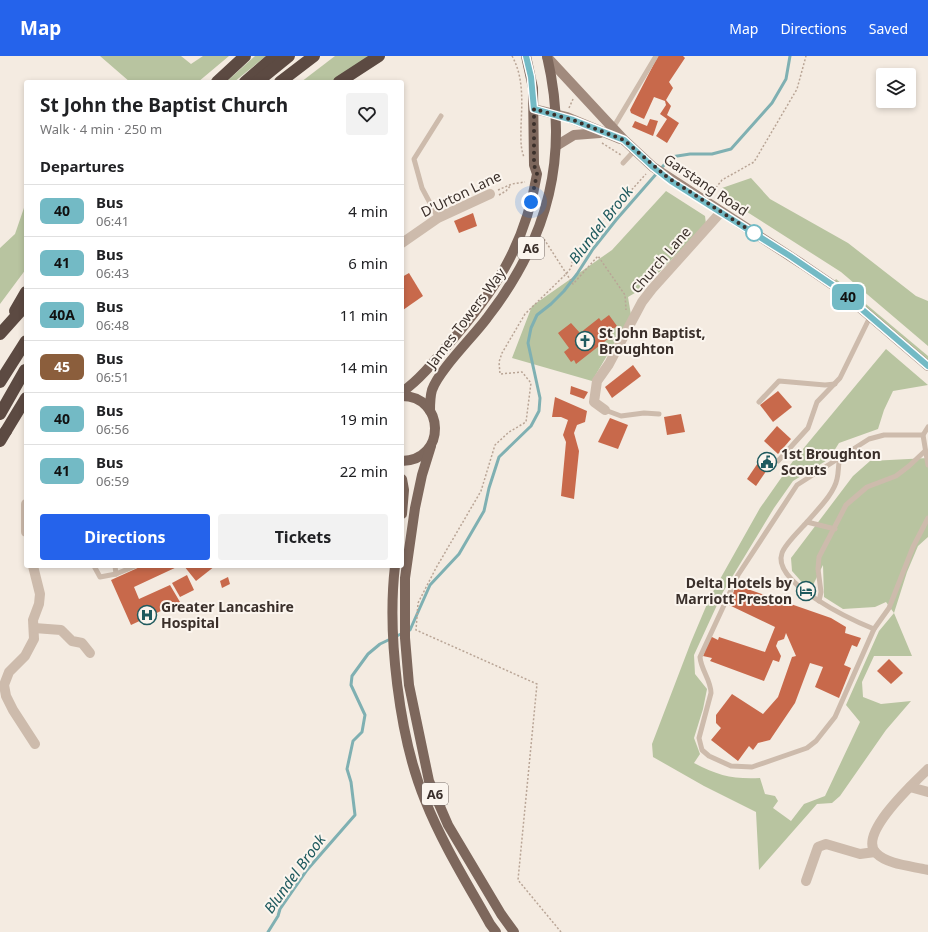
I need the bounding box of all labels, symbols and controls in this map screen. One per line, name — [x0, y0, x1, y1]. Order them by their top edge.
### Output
text: Map — [20, 15, 61, 41]
text: Map — [729, 19, 758, 38]
text: Directions — [780, 19, 847, 38]
text: Saved — [869, 19, 908, 38]
map controls — [876, 68, 916, 108]
button: layers — [876, 68, 916, 108]
text: St John the Baptist Church — [40, 92, 288, 118]
button: heart — [346, 93, 388, 135]
text: Walk · 4 min · 250 m — [40, 120, 162, 138]
street label: Garstang Road — [660, 149, 752, 220]
text: Departures — [40, 156, 124, 176]
street label: D'Urton Lane — [418, 166, 504, 221]
water label: Blundel Brook — [564, 181, 637, 267]
text: Bus — [96, 192, 123, 212]
your location — [521, 192, 541, 212]
text: 40 — [54, 201, 70, 220]
text: 4 min — [348, 201, 388, 221]
text: 06:41 — [96, 212, 129, 230]
street label: Church Lane — [626, 222, 695, 297]
unlabelled marker — [745, 224, 763, 242]
road number: A6 — [518, 237, 544, 259]
text: Bus — [96, 244, 123, 264]
text: 41 — [54, 253, 70, 272]
text: 6 min — [348, 253, 388, 273]
street label: James Towers Way — [420, 263, 510, 373]
text: 06:43 — [96, 264, 129, 282]
line badge: 40 — [830, 284, 866, 310]
text: 40 — [840, 287, 856, 306]
text: Bus — [96, 296, 123, 316]
text: 40A — [49, 305, 75, 324]
text: 11 min — [340, 305, 388, 325]
text: 06:48 — [96, 316, 129, 334]
place label: St John Baptist, Broughton — [599, 323, 706, 358]
church icon: St John Baptist, Broughton — [574, 330, 596, 352]
text: Bus — [96, 348, 123, 368]
text: 45 — [54, 357, 70, 376]
text: 14 min — [340, 357, 388, 377]
text: 06:51 — [96, 368, 129, 386]
text: Bus — [96, 400, 123, 420]
text: 40 — [54, 409, 70, 428]
text: 19 min — [340, 409, 388, 429]
text: 06:56 — [96, 420, 129, 438]
place label: 1st Broughton Scouts — [781, 444, 881, 479]
public building icon: 1st Broughton Scouts — [756, 451, 778, 473]
text: Bus — [96, 452, 123, 472]
text: 41 — [54, 461, 70, 480]
text: 22 min — [340, 461, 388, 481]
text: 06:59 — [96, 472, 129, 490]
button: Directions — [40, 514, 210, 560]
button: Tickets — [218, 514, 388, 560]
place label: Delta Hotels by Marriott Preston — [675, 573, 792, 608]
hotel icon: Delta Hotels by Marriott Preston — [795, 580, 817, 602]
place label: Greater Lancashire Hospital — [161, 597, 294, 632]
hospital icon: Greater Lancashire Hospital — [136, 604, 158, 626]
road number: A6 — [422, 783, 448, 805]
water label: Blundel Brook — [259, 829, 330, 917]

